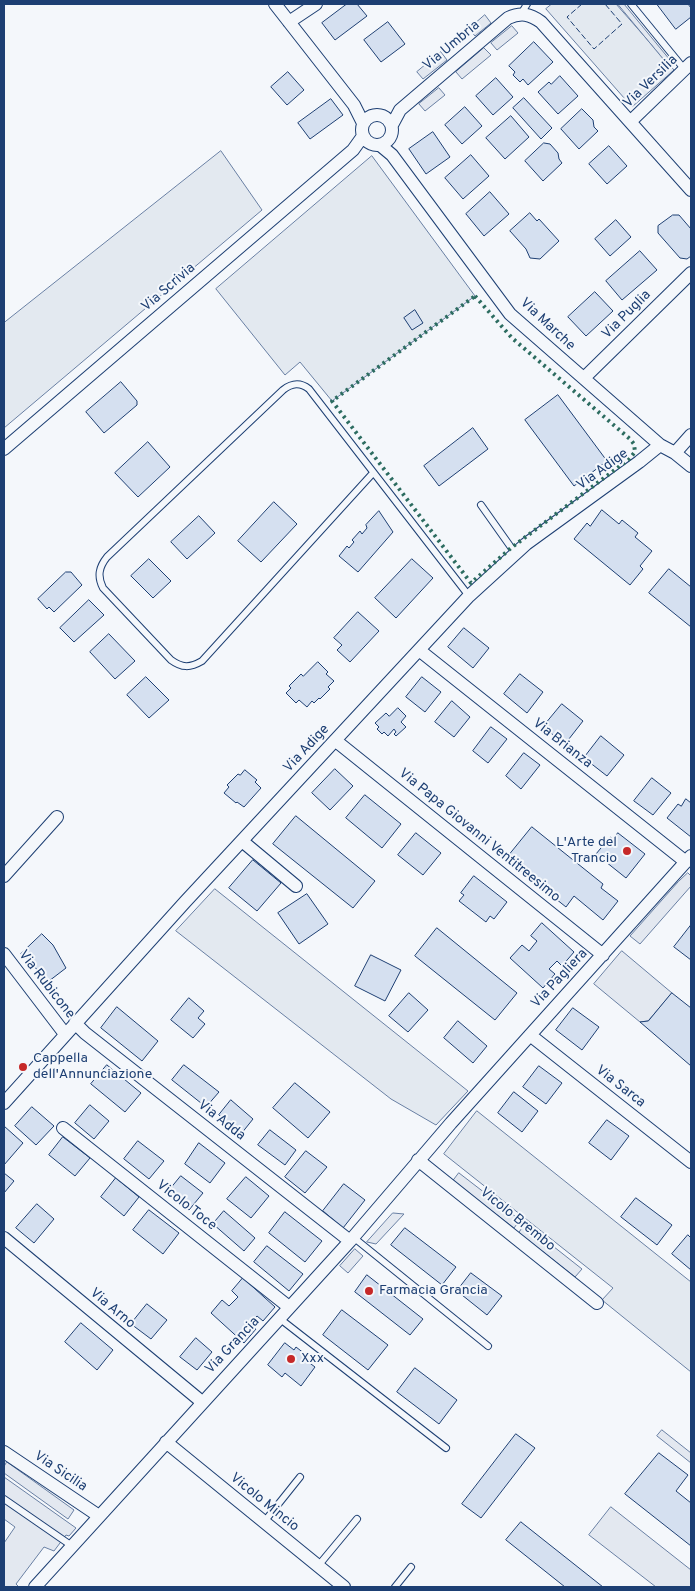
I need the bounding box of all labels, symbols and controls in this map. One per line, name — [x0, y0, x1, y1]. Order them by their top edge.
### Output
street label: Via Umbria — [420, 17, 484, 75]
street label: Via Versilia — [620, 52, 682, 112]
street label: Via Scrivia — [139, 260, 199, 316]
street label: Via Puglia — [599, 287, 655, 343]
street label: Via Marche — [516, 295, 578, 355]
street label: Via Adige — [574, 446, 632, 494]
street label: Via Brianza — [529, 715, 595, 773]
street label: Via Adige — [281, 722, 333, 776]
street label: Via Papa Giovanni Ventitreesimo — [395, 766, 563, 906]
place label: L'Arte del Trancio — [556, 835, 617, 868]
marker: L'Arte del Trancio — [621, 845, 633, 857]
street label: Via Pagliera — [528, 946, 592, 1012]
street label: Via Rubicone — [14, 947, 78, 1023]
place label: Cappella dell'Annunciazione — [33, 1051, 152, 1084]
marker: Cappella dell'Annunciazione — [17, 1061, 29, 1073]
street label: Via Sarca — [592, 1062, 648, 1112]
street label: Via Adda — [194, 1097, 248, 1145]
street label: Vicolo Toce — [152, 1177, 220, 1235]
street label: Vicolo Brembo — [476, 1184, 558, 1256]
place label: Farmacia Grancia — [379, 1283, 488, 1299]
street label: Via Arno — [86, 1285, 138, 1333]
marker: Farmacia Grancia — [363, 1285, 375, 1297]
street label: Via Grancia — [202, 1314, 264, 1378]
place label: Xxx — [301, 1351, 324, 1367]
marker: Xxx — [285, 1353, 297, 1365]
street label: Via Sicilia — [30, 1448, 90, 1496]
street label: Vicolo Mincio — [226, 1470, 302, 1536]

